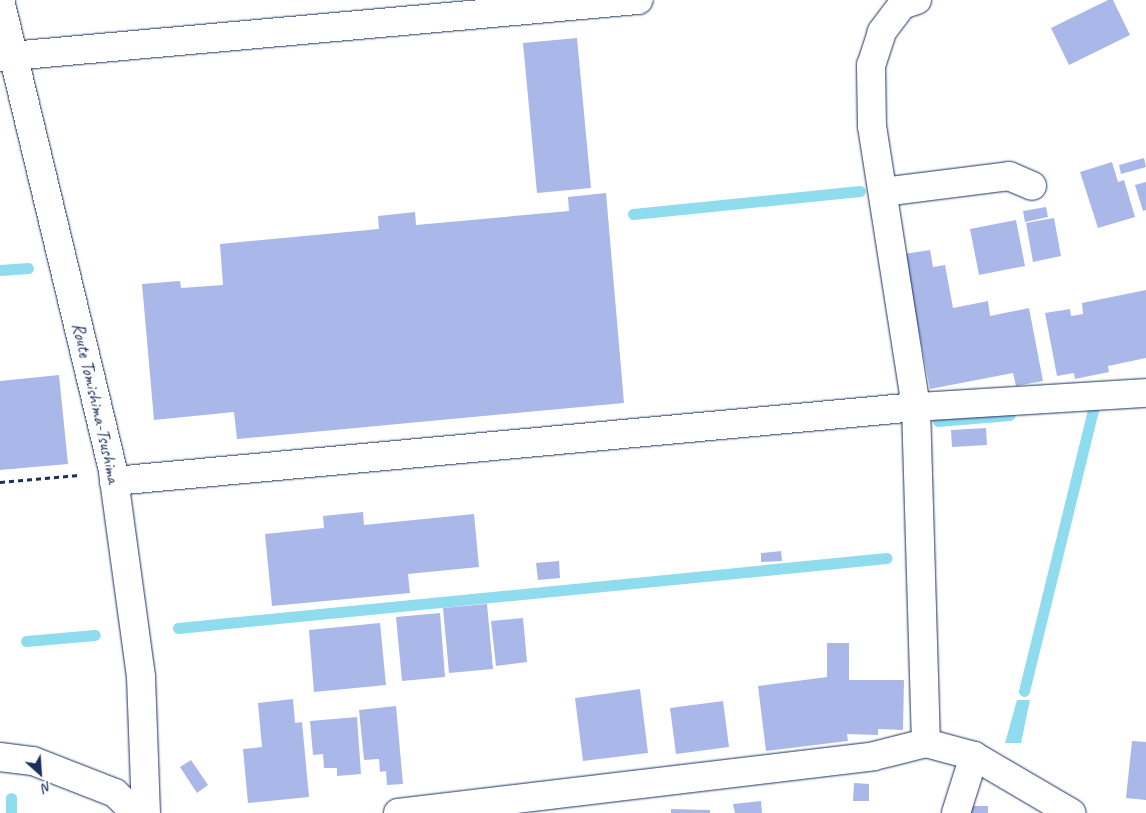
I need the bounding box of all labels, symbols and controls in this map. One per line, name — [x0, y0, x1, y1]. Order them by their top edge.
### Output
street label: Route Tomishima-Tsushima — [67, 322, 125, 484]
north arrow — [15, 748, 65, 798]
text: N — [39, 777, 54, 796]

